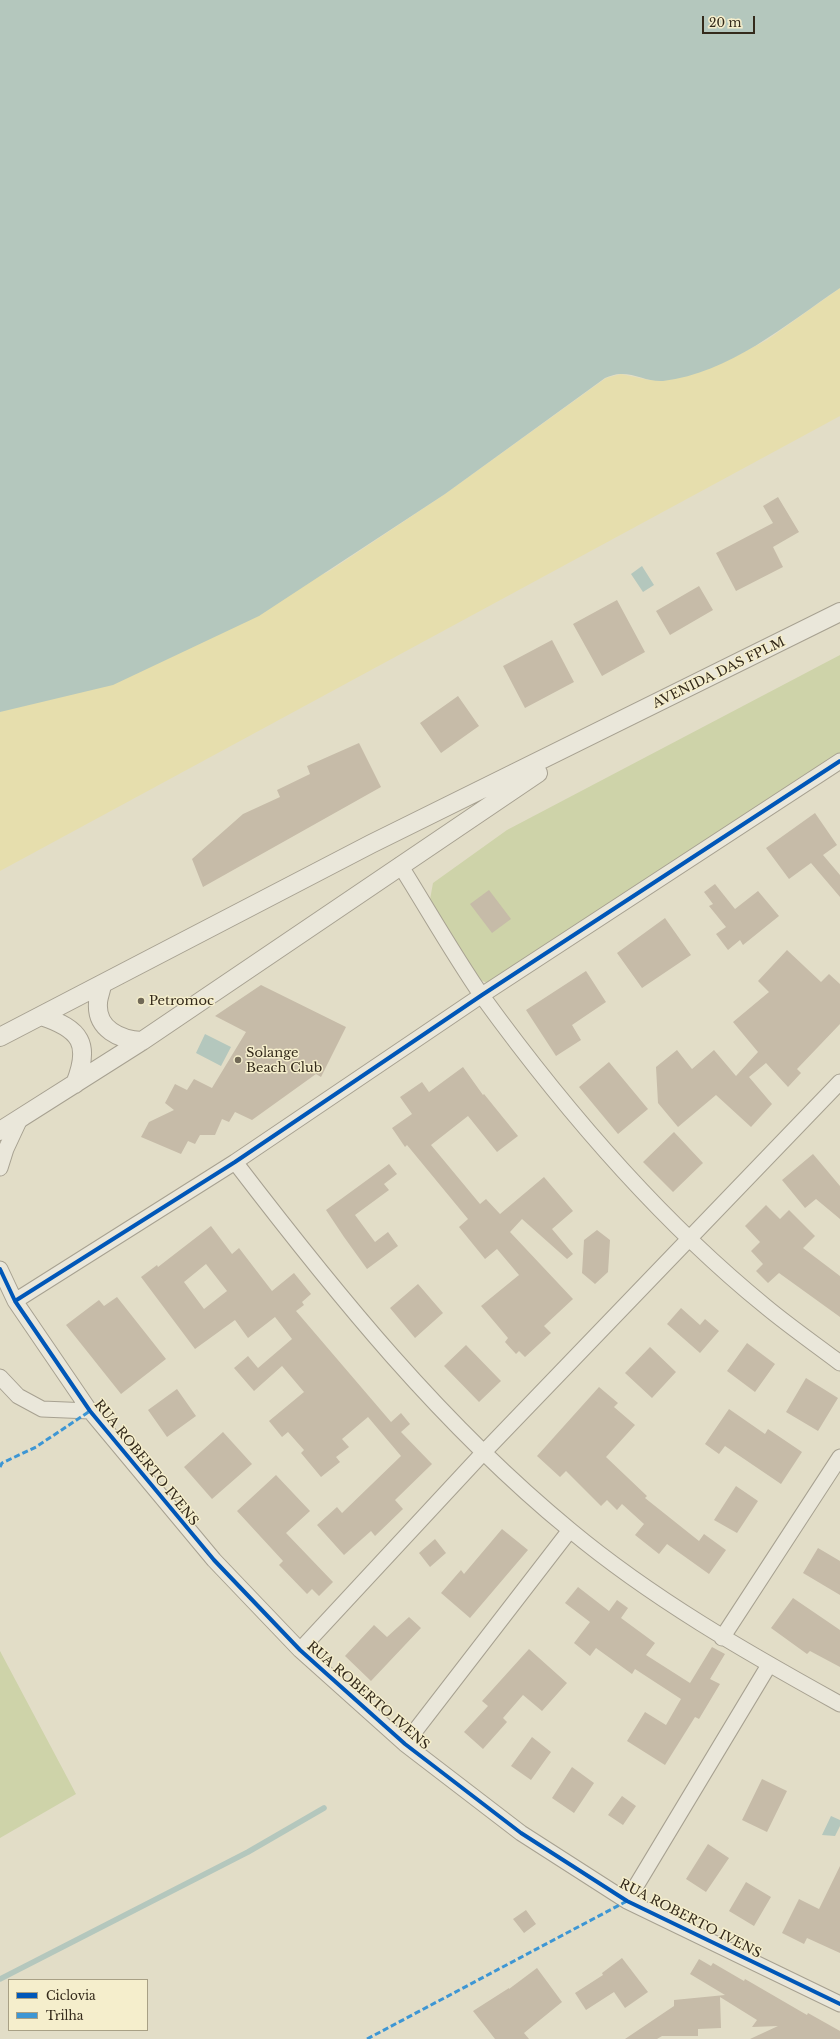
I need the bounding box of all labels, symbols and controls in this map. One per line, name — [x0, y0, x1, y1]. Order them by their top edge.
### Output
scale bar — [704, 8, 757, 34]
text: 20 m — [709, 15, 741, 30]
street label: AVENIDA DAS FPLM — [650, 634, 788, 712]
place label: Petromoc — [149, 993, 214, 1009]
marker: Petromoc — [136, 996, 146, 1006]
place label: Solange Beach Club — [246, 1045, 322, 1076]
marker: Solange Beach Club — [233, 1055, 243, 1065]
street label: RUA ROBERTO IVENS — [90, 1397, 202, 1529]
street label: RUA ROBERTO IVENS — [304, 1639, 432, 1753]
street label: RUA ROBERTO IVENS — [616, 1876, 764, 1962]
legend — [8, 1979, 148, 2031]
text: Ciclovia — [46, 1988, 96, 2003]
text: Trilha — [46, 2008, 83, 2023]

